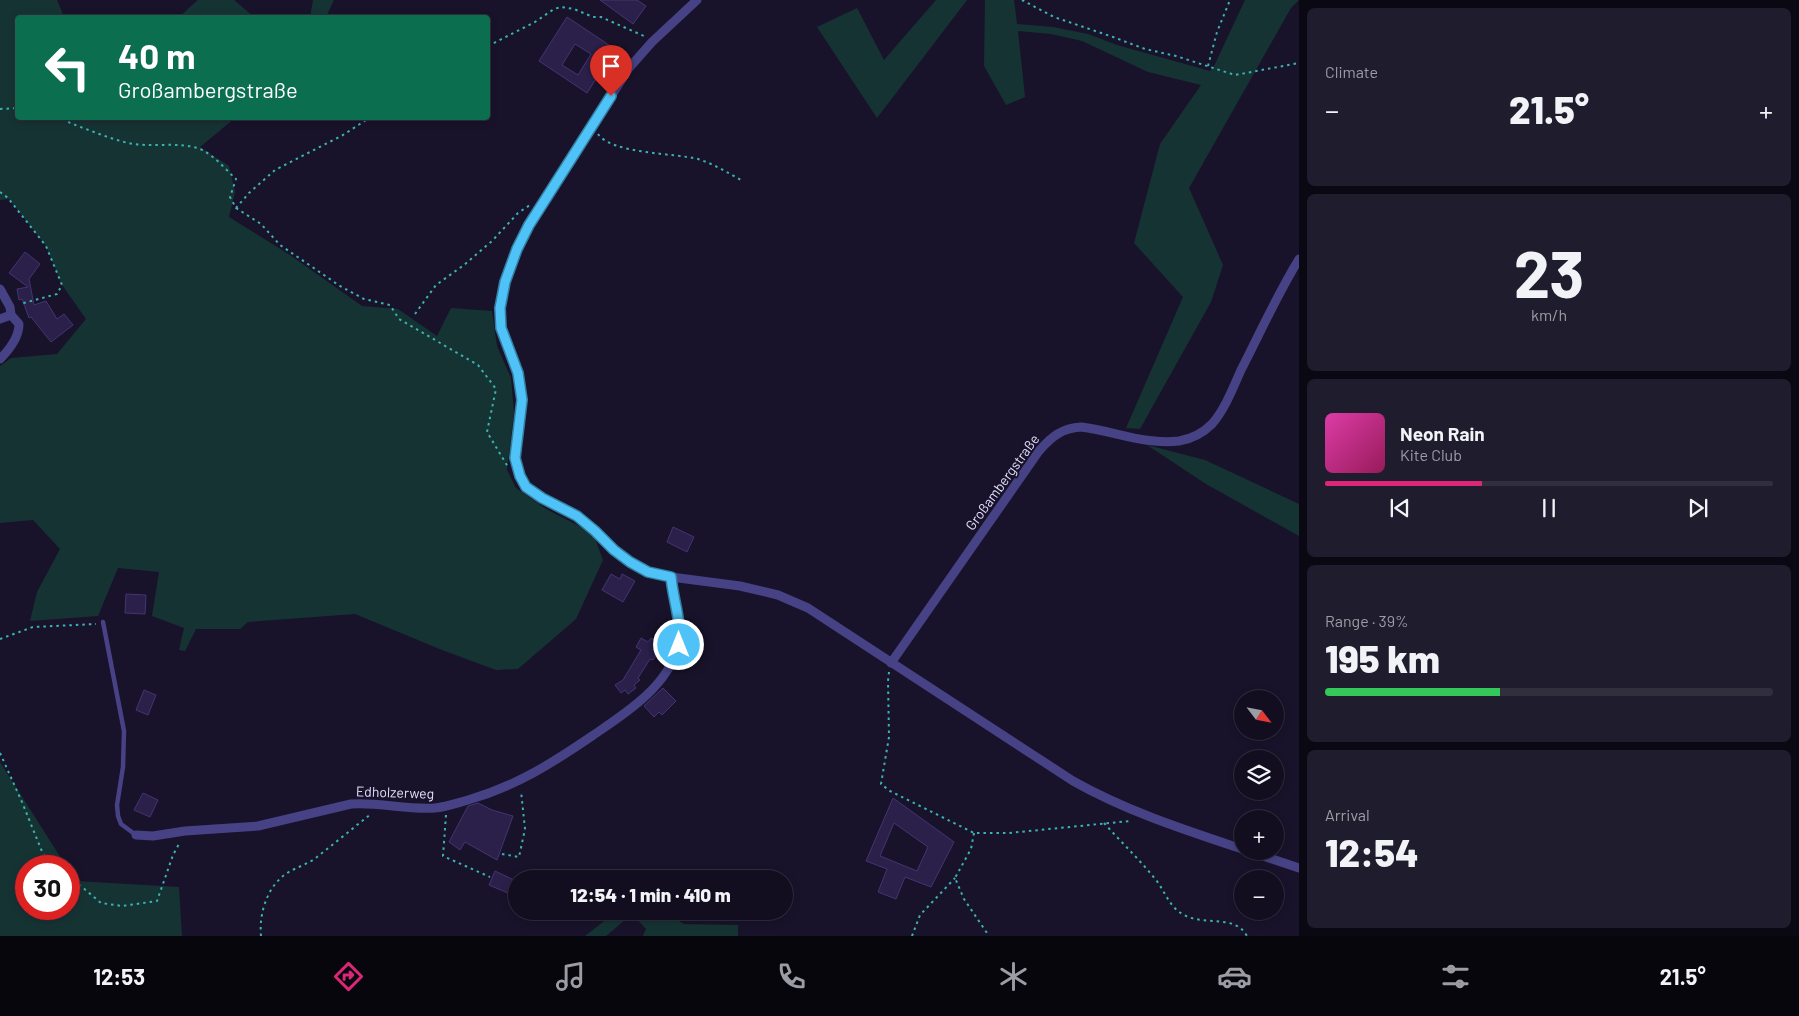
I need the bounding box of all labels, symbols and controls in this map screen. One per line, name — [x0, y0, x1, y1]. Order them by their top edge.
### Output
text: 40 m — [118, 34, 195, 76]
icon: left — [35, 35, 100, 100]
pin — [590, 45, 632, 96]
icon: arrive — [597, 52, 625, 80]
text: Climate — [1325, 62, 1378, 81]
text: Großambergstraße — [118, 76, 298, 102]
text: 21.5° — [1509, 86, 1589, 132]
text: − — [1325, 93, 1339, 127]
text: + — [1759, 93, 1773, 127]
text: 23 — [1514, 233, 1584, 311]
text: km/h — [1531, 305, 1567, 324]
text: Neon Rain — [1400, 422, 1485, 445]
street label: Großambergstraße — [962, 431, 1042, 533]
text: Kite Club — [1400, 445, 1462, 464]
icon: previous — [1386, 494, 1414, 522]
icon: pause — [1535, 494, 1563, 522]
icon: next — [1684, 494, 1712, 522]
text: Range · 39% — [1325, 611, 1409, 630]
position arrow — [652, 618, 704, 670]
text: 195 km — [1325, 635, 1440, 681]
north arrow — [1234, 690, 1284, 740]
map controls — [1234, 690, 1284, 920]
button: layers — [1234, 750, 1284, 800]
street label: Edholzerweg — [356, 782, 434, 802]
text: Arrival — [1325, 805, 1370, 824]
button: + — [1234, 810, 1284, 860]
text: 12:54 — [1325, 829, 1419, 875]
speed limit sign: 30 — [15, 855, 80, 920]
button: − — [1234, 870, 1284, 920]
text: 12:54 · 1 min · 410 m — [570, 883, 731, 906]
icon: directions — [331, 959, 366, 994]
icon: music — [553, 959, 588, 994]
icon: phone — [774, 959, 809, 994]
icon: climate — [996, 959, 1031, 994]
icon: car — [1217, 959, 1252, 994]
icon: filters — [1438, 959, 1473, 994]
text: 12:53 — [93, 963, 145, 989]
text: 21.5° — [1660, 963, 1706, 989]

